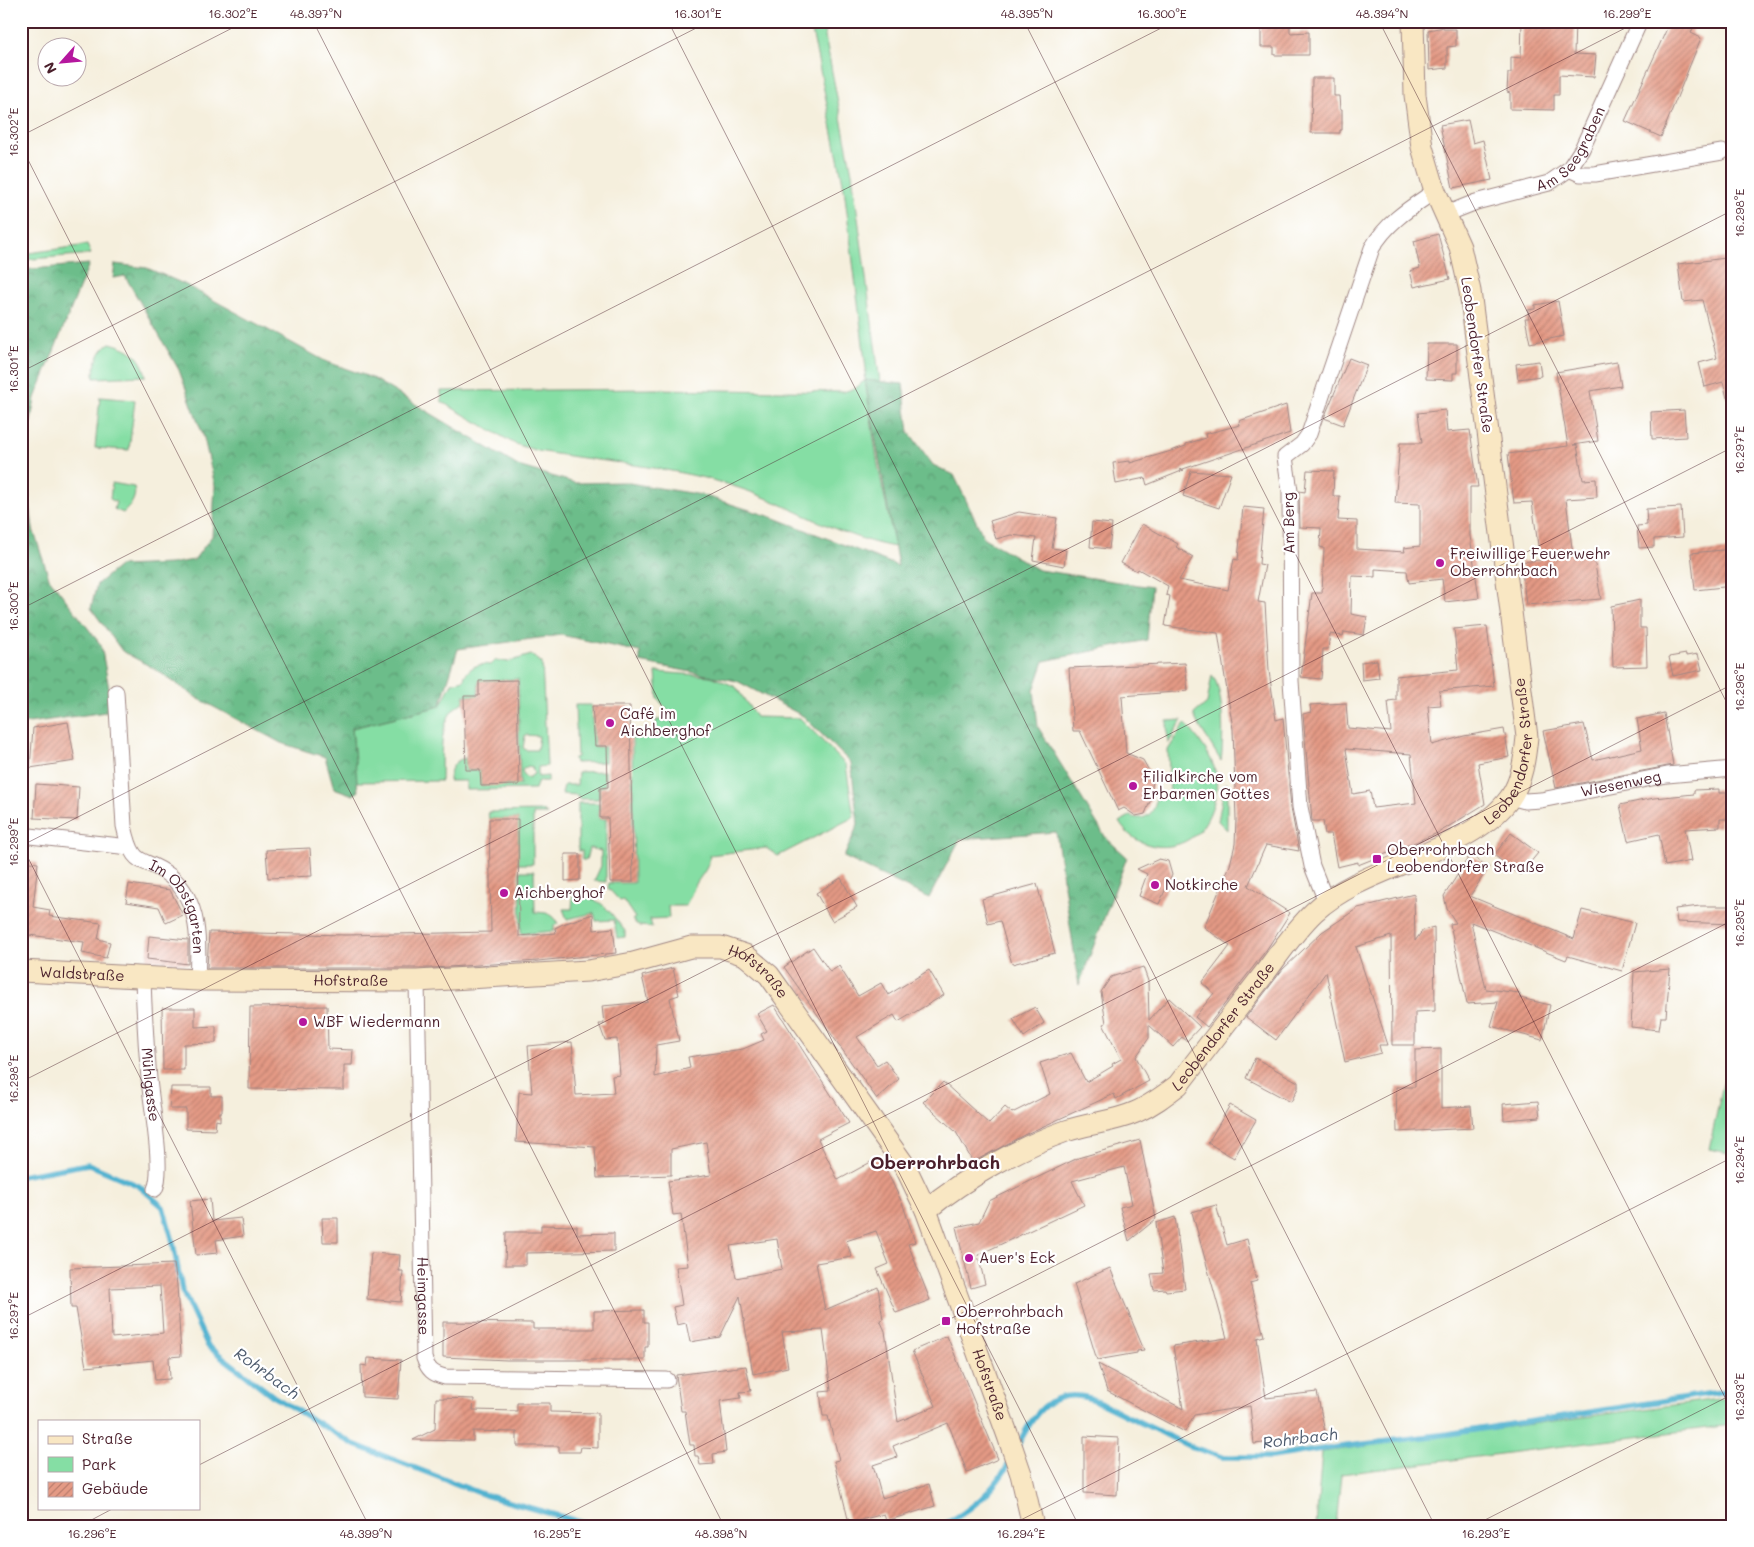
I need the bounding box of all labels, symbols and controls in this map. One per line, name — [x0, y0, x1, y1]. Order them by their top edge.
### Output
text: 16.302°E — [209, 5, 258, 21]
text: 48.397°N — [290, 5, 342, 21]
text: 16.301°E — [674, 5, 722, 21]
text: 48.395°N — [1001, 5, 1053, 21]
text: 16.300°E — [1137, 5, 1187, 21]
text: 48.394°N — [1356, 5, 1408, 21]
text: 16.299°E — [1603, 5, 1651, 21]
north arrow — [38, 38, 88, 88]
text: N — [39, 59, 61, 77]
street label: Am Seegraben — [1533, 103, 1609, 195]
text: 16.302°E — [5, 107, 21, 156]
text: 16.298°E — [1731, 189, 1747, 237]
street label: Leobendorfer Straße — [1457, 276, 1499, 434]
text: 16.301°E — [5, 345, 21, 393]
text: 16.297°E — [1731, 426, 1747, 474]
street label: Am Berg — [1277, 492, 1299, 554]
place label: Freiwillige Feuerwehr Oberrohrbach — [1450, 543, 1611, 580]
marker: Freiwillige Feuerwehr Oberrohrbach — [1434, 557, 1446, 569]
text: 16.300°E — [5, 581, 21, 631]
text: 16.296°E — [1731, 663, 1747, 711]
street label: Leobendorfer Straße — [1479, 677, 1536, 829]
place label: Café im Aichberghof — [620, 703, 712, 740]
marker: Café im Aichberghof — [604, 717, 616, 729]
street label: Wiesenweg — [1579, 765, 1663, 801]
place label: Filialkirche vom Erbarmen Gottes — [1143, 766, 1270, 803]
marker: Filialkirche vom Erbarmen Gottes — [1127, 780, 1139, 792]
text: 16.299°E — [5, 818, 21, 866]
place label: Oberrohrbach Leobendorfer Straße — [1387, 839, 1544, 876]
marker: Oberrohrbach Leobendorfer Straße — [1371, 853, 1383, 865]
street label: Im Obstgarten — [146, 854, 209, 954]
place label: Notkirche — [1165, 874, 1238, 894]
marker: Notkirche — [1149, 879, 1161, 891]
place label: Aichberghof — [514, 882, 606, 902]
marker: Aichberghof — [498, 887, 510, 899]
text: 16.295°E — [1731, 899, 1747, 947]
street label: Hofstraße — [726, 939, 793, 1002]
street label: Leobendorfer Straße — [1167, 958, 1278, 1095]
street label: Waldstraße — [39, 961, 125, 985]
street label: Hofstraße — [313, 970, 388, 990]
place label: WBF Wiedermann — [313, 1011, 440, 1031]
marker: WBF Wiedermann — [297, 1016, 309, 1028]
street label: Mühlgasse — [138, 1047, 165, 1123]
text: 16.298°E — [5, 1055, 21, 1103]
text: 16.294°E — [1731, 1136, 1747, 1184]
district label: Oberrohrbach — [870, 1150, 1000, 1174]
place label: Auer's Eck — [979, 1247, 1055, 1267]
marker: Auer's Eck — [963, 1252, 975, 1264]
street label: Heimgasse — [413, 1256, 435, 1335]
text: 16.297°E — [5, 1292, 21, 1340]
place label: Oberrohrbach Hofstraße — [956, 1301, 1063, 1338]
marker: Oberrohrbach Hofstraße — [940, 1315, 952, 1327]
water label: Rohrbach — [231, 1342, 304, 1403]
street label: Hofstraße — [968, 1346, 1013, 1423]
text: 16.293°E — [1731, 1373, 1747, 1421]
legend — [38, 1420, 200, 1510]
water label: Rohrbach — [1261, 1422, 1339, 1453]
text: Straße — [82, 1428, 133, 1448]
text: Park — [82, 1454, 116, 1474]
text: Gebäude — [82, 1478, 148, 1498]
text: 16.296°E — [68, 1525, 116, 1541]
text: 48.399°N — [340, 1525, 392, 1541]
text: 16.295°E — [533, 1525, 581, 1541]
text: 48.398°N — [695, 1525, 747, 1541]
text: 16.294°E — [997, 1525, 1045, 1541]
text: 16.293°E — [1462, 1525, 1510, 1541]

